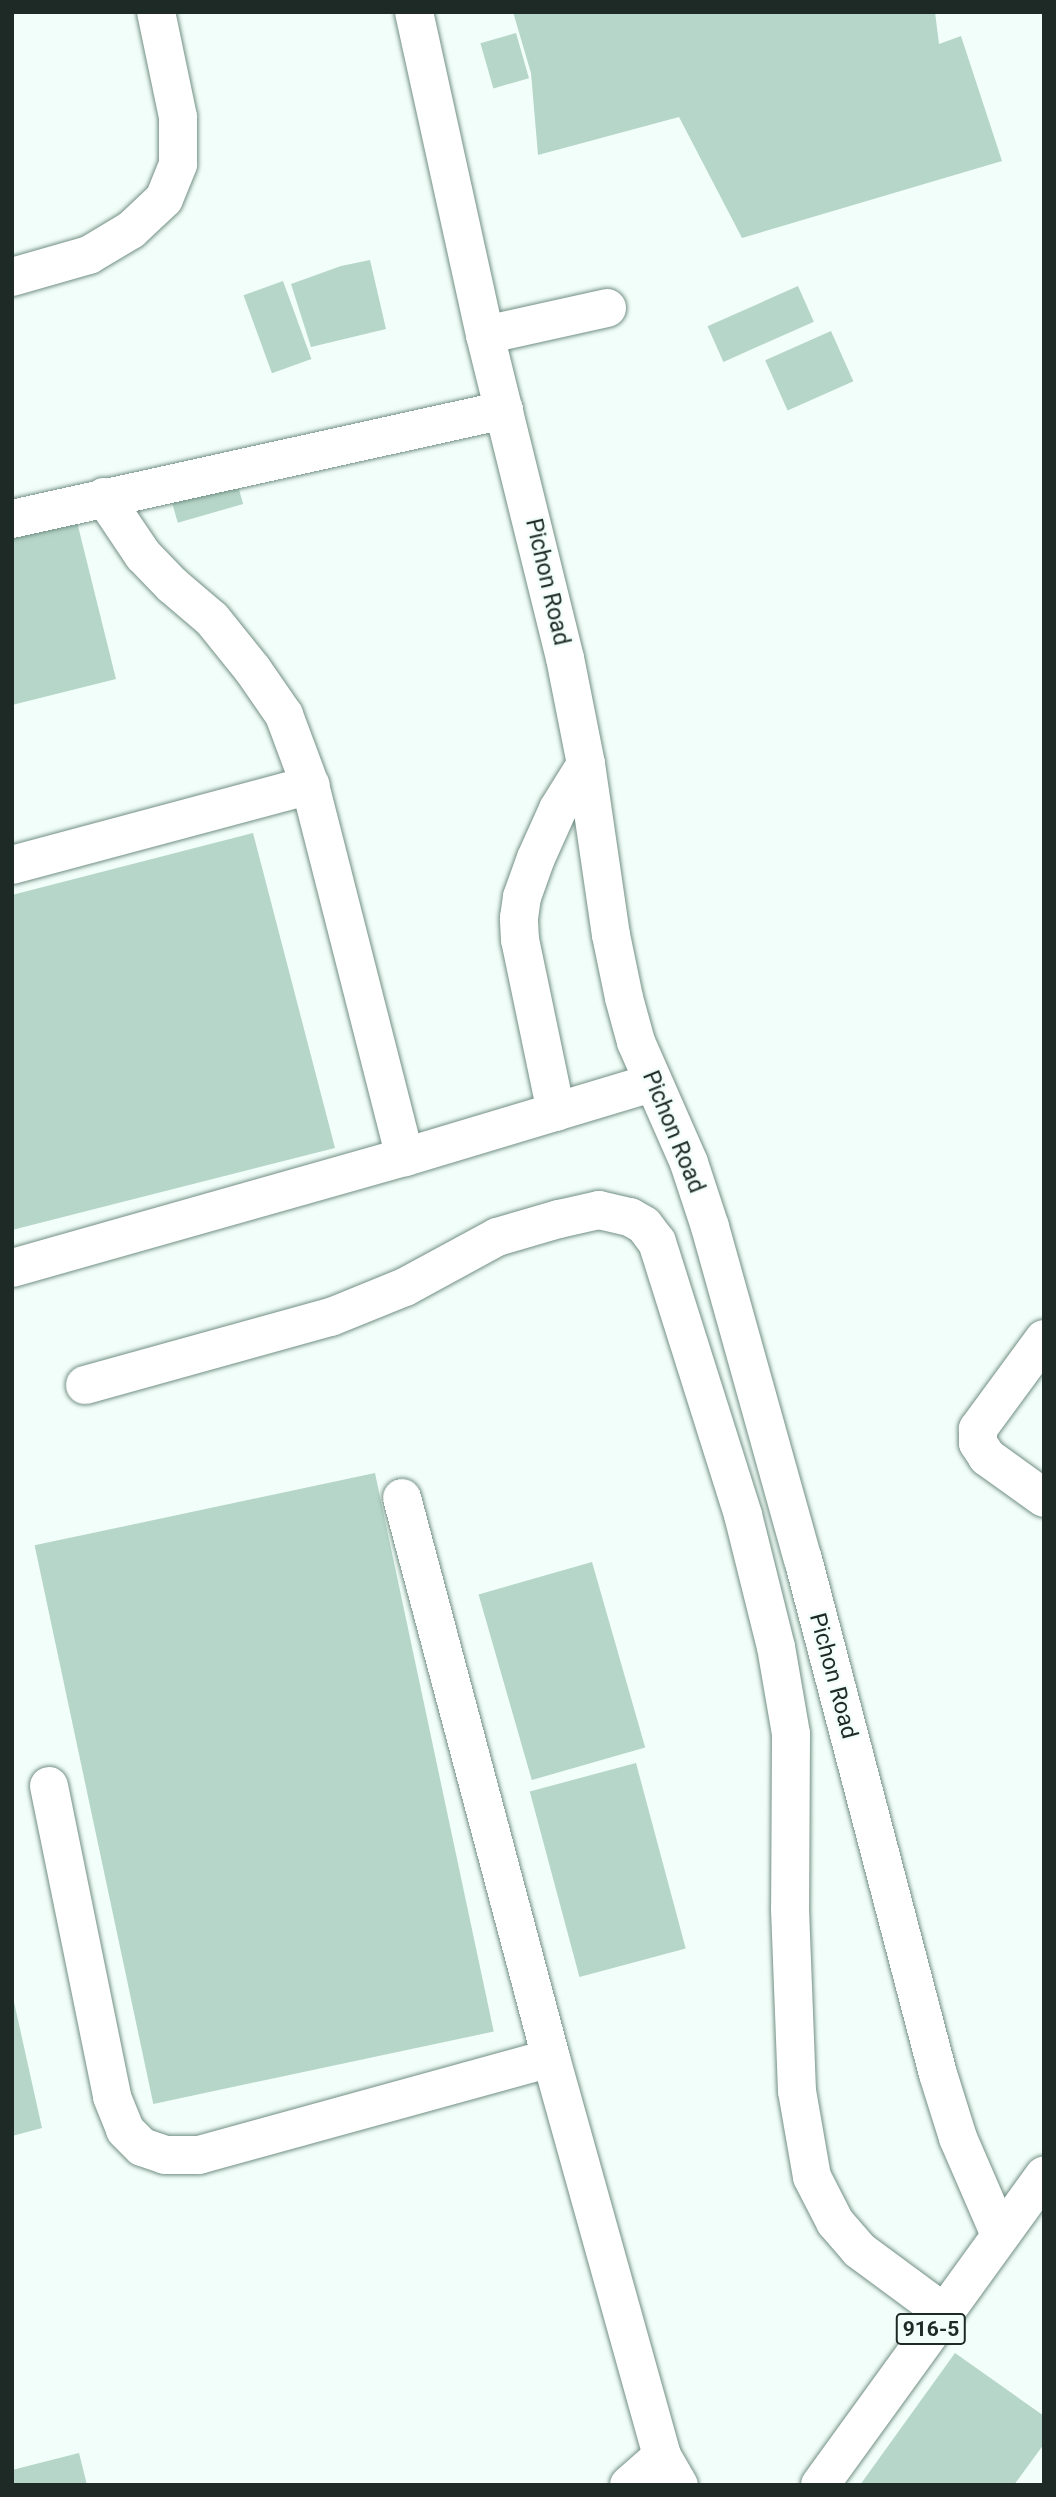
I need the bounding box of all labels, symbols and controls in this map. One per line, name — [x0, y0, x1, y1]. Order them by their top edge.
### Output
street label: Pichon Road — [519, 516, 575, 648]
street label: Pichon Road — [636, 1067, 710, 1197]
street label: Pichon Road — [803, 1610, 863, 1742]
road number: 916-5 — [894, 2312, 968, 2346]

